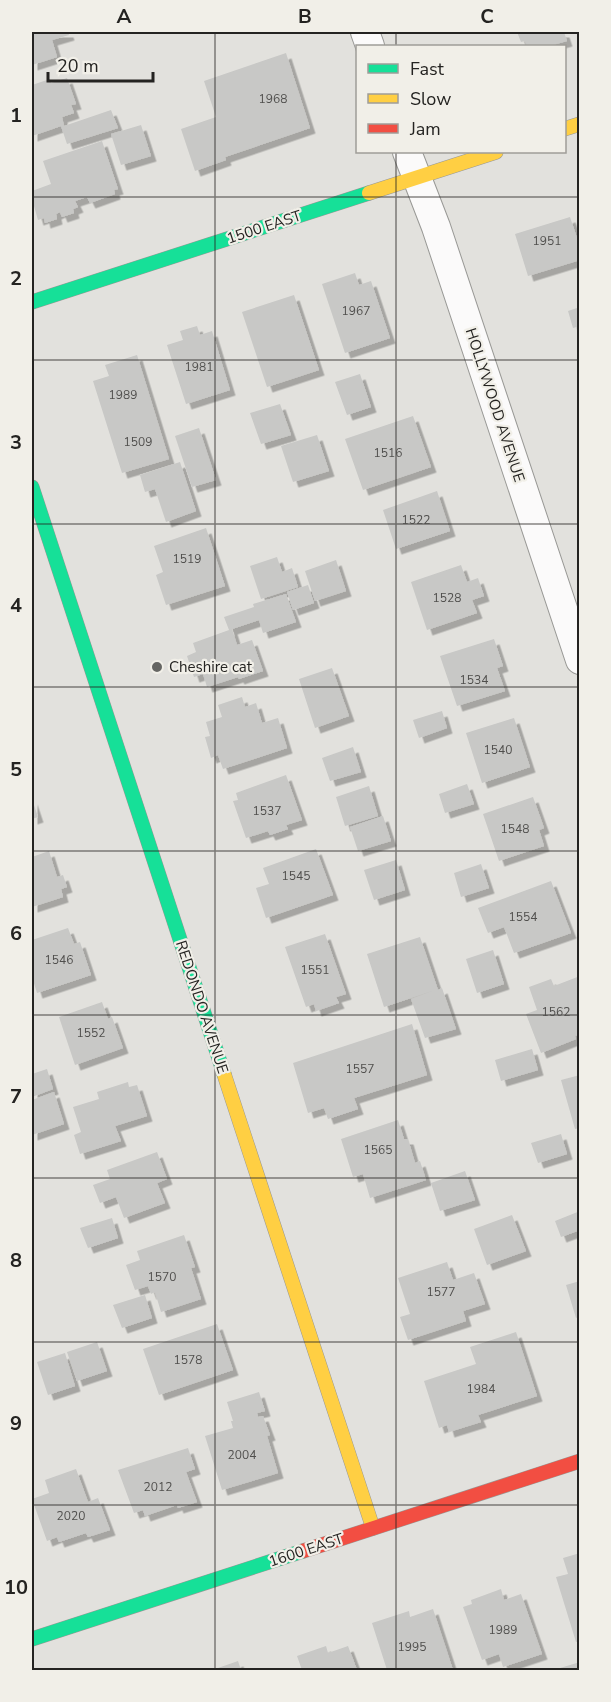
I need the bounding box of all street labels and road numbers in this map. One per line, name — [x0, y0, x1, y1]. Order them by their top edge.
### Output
street label: 1500 EAST — [224, 206, 304, 248]
street label: HOLLYWOOD AVENUE — [461, 325, 529, 485]
street label: REDONDO AVENUE — [171, 938, 233, 1076]
street label: 1600 EAST — [266, 1529, 346, 1571]

